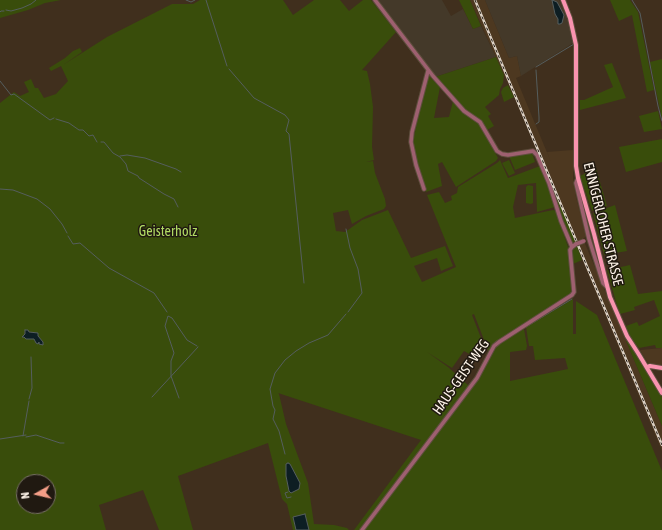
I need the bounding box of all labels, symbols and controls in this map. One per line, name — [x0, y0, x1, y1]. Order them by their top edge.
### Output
street label: ENNIGERLOHER STRASSE — [580, 161, 626, 287]
park label: Geisterholz — [139, 224, 197, 240]
street label: HAUS-GEIST-WEG — [429, 336, 493, 418]
north arrow — [16, 474, 56, 514]
text: N — [19, 491, 32, 500]

